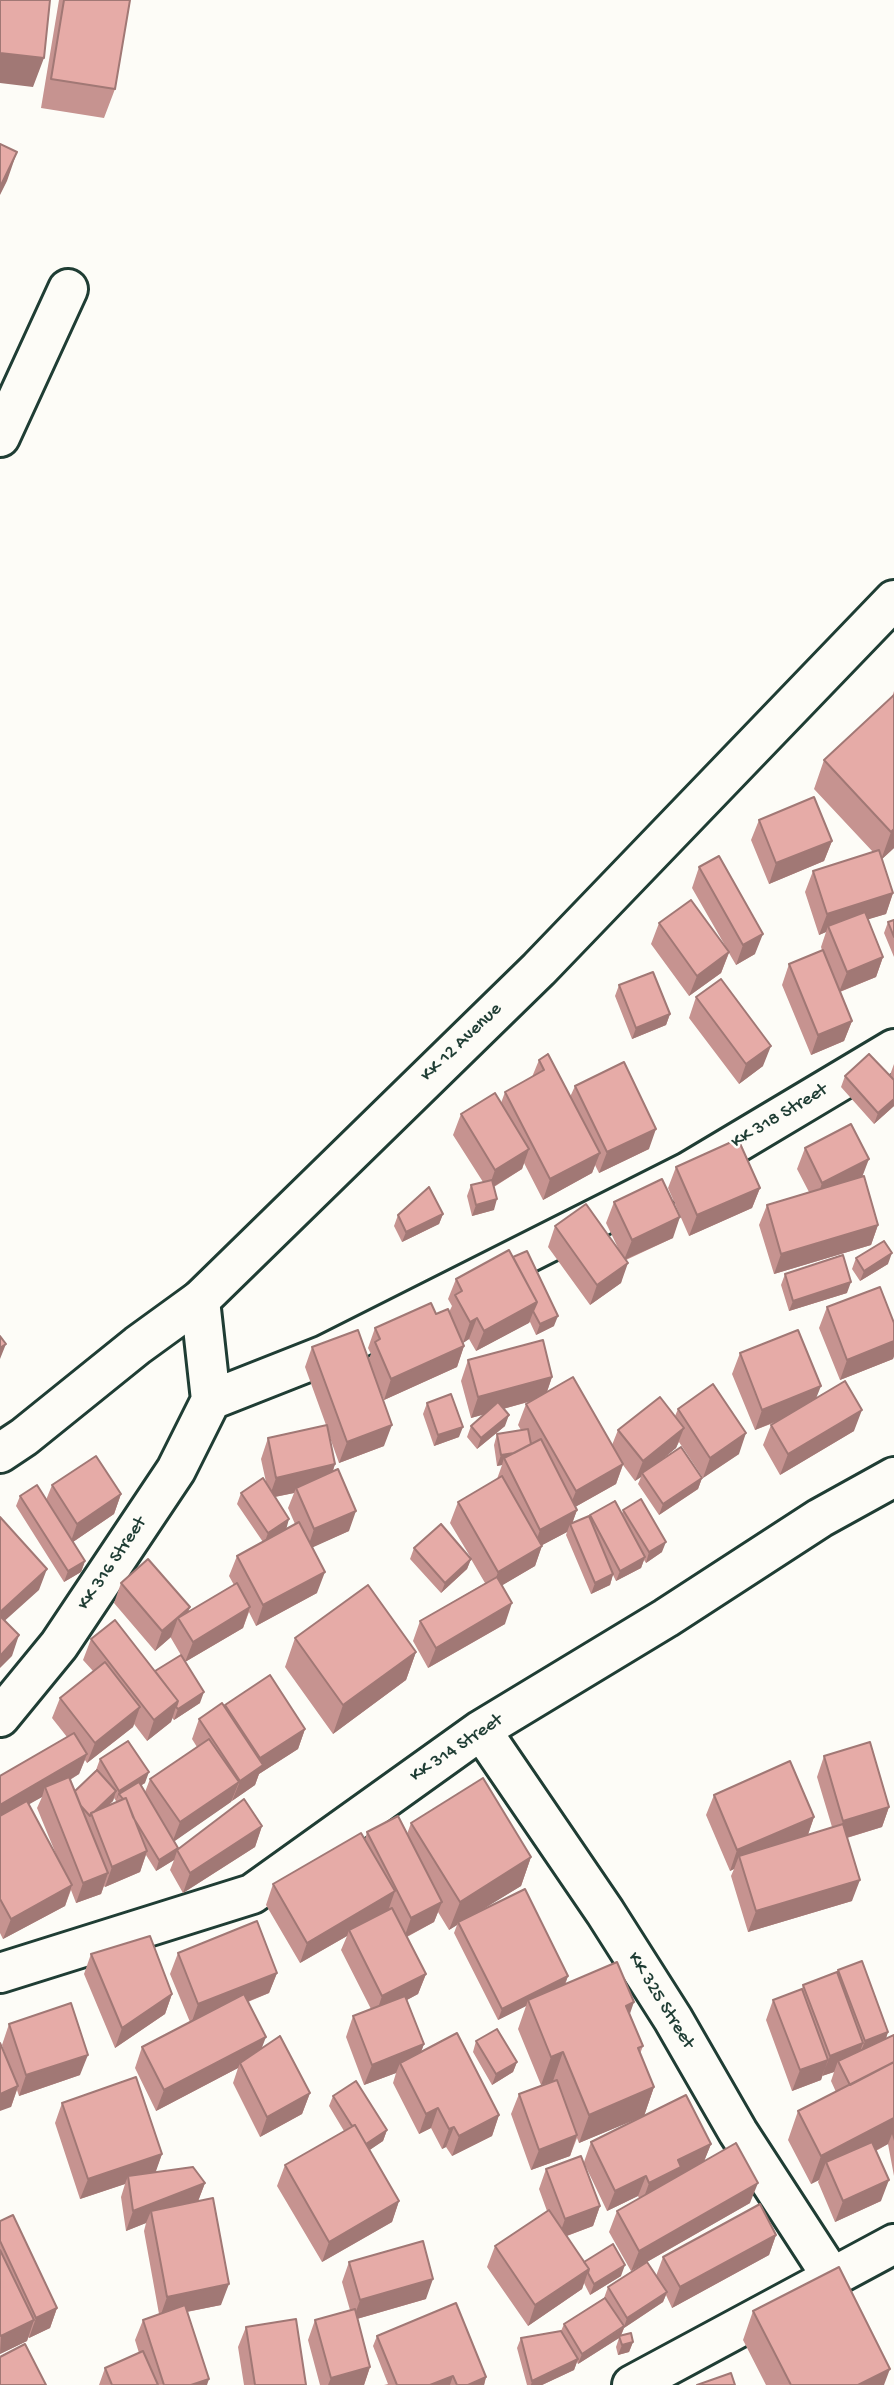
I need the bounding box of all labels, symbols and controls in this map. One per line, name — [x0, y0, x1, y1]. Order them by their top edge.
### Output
street label: KK 12 Avenue — [417, 999, 507, 1087]
street label: KK 318 Street — [728, 1079, 832, 1155]
street label: KK 316 Street — [73, 1513, 153, 1615]
street label: KK 314 Street — [406, 1710, 508, 1788]
street label: KK 325 Street — [621, 1948, 699, 2054]

